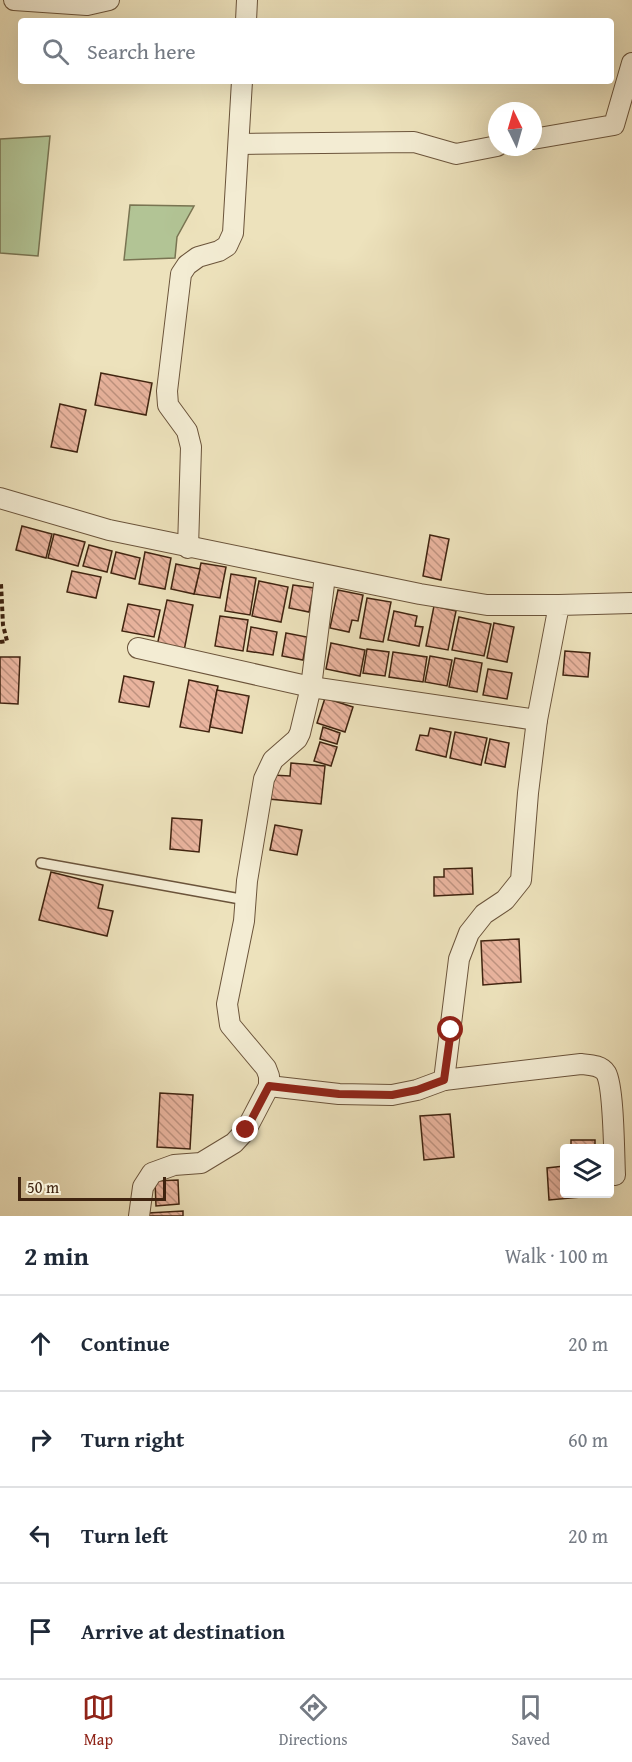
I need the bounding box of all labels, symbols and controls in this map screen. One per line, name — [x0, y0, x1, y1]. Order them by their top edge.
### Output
search box — [18, 18, 614, 84]
icon: search — [39, 35, 72, 68]
text: Search here — [87, 35, 196, 67]
north arrow — [488, 102, 542, 156]
route start — [437, 1016, 463, 1042]
route end — [232, 1116, 258, 1142]
map controls — [560, 1144, 614, 1198]
button: layers — [560, 1144, 614, 1198]
scale bar — [18, 1174, 166, 1202]
text: 50 m — [27, 1175, 59, 1199]
text: 2 min — [24, 1236, 89, 1275]
text: Walk · 100 m — [505, 1241, 608, 1270]
icon: ahead — [24, 1327, 57, 1360]
text: Continue — [81, 1327, 170, 1359]
text: 20 m — [568, 1329, 608, 1358]
icon: right — [24, 1423, 57, 1456]
text: Turn right — [81, 1423, 184, 1455]
text: 60 m — [568, 1425, 608, 1454]
icon: left — [24, 1519, 57, 1552]
text: Turn left — [81, 1519, 168, 1551]
text: 20 m — [568, 1521, 608, 1550]
icon: arrive — [24, 1615, 57, 1648]
text: Arrive at destination — [81, 1615, 285, 1647]
tab: Map — [82, 1691, 115, 1751]
tab: Directions — [279, 1691, 348, 1751]
tab: Saved — [511, 1691, 550, 1751]

